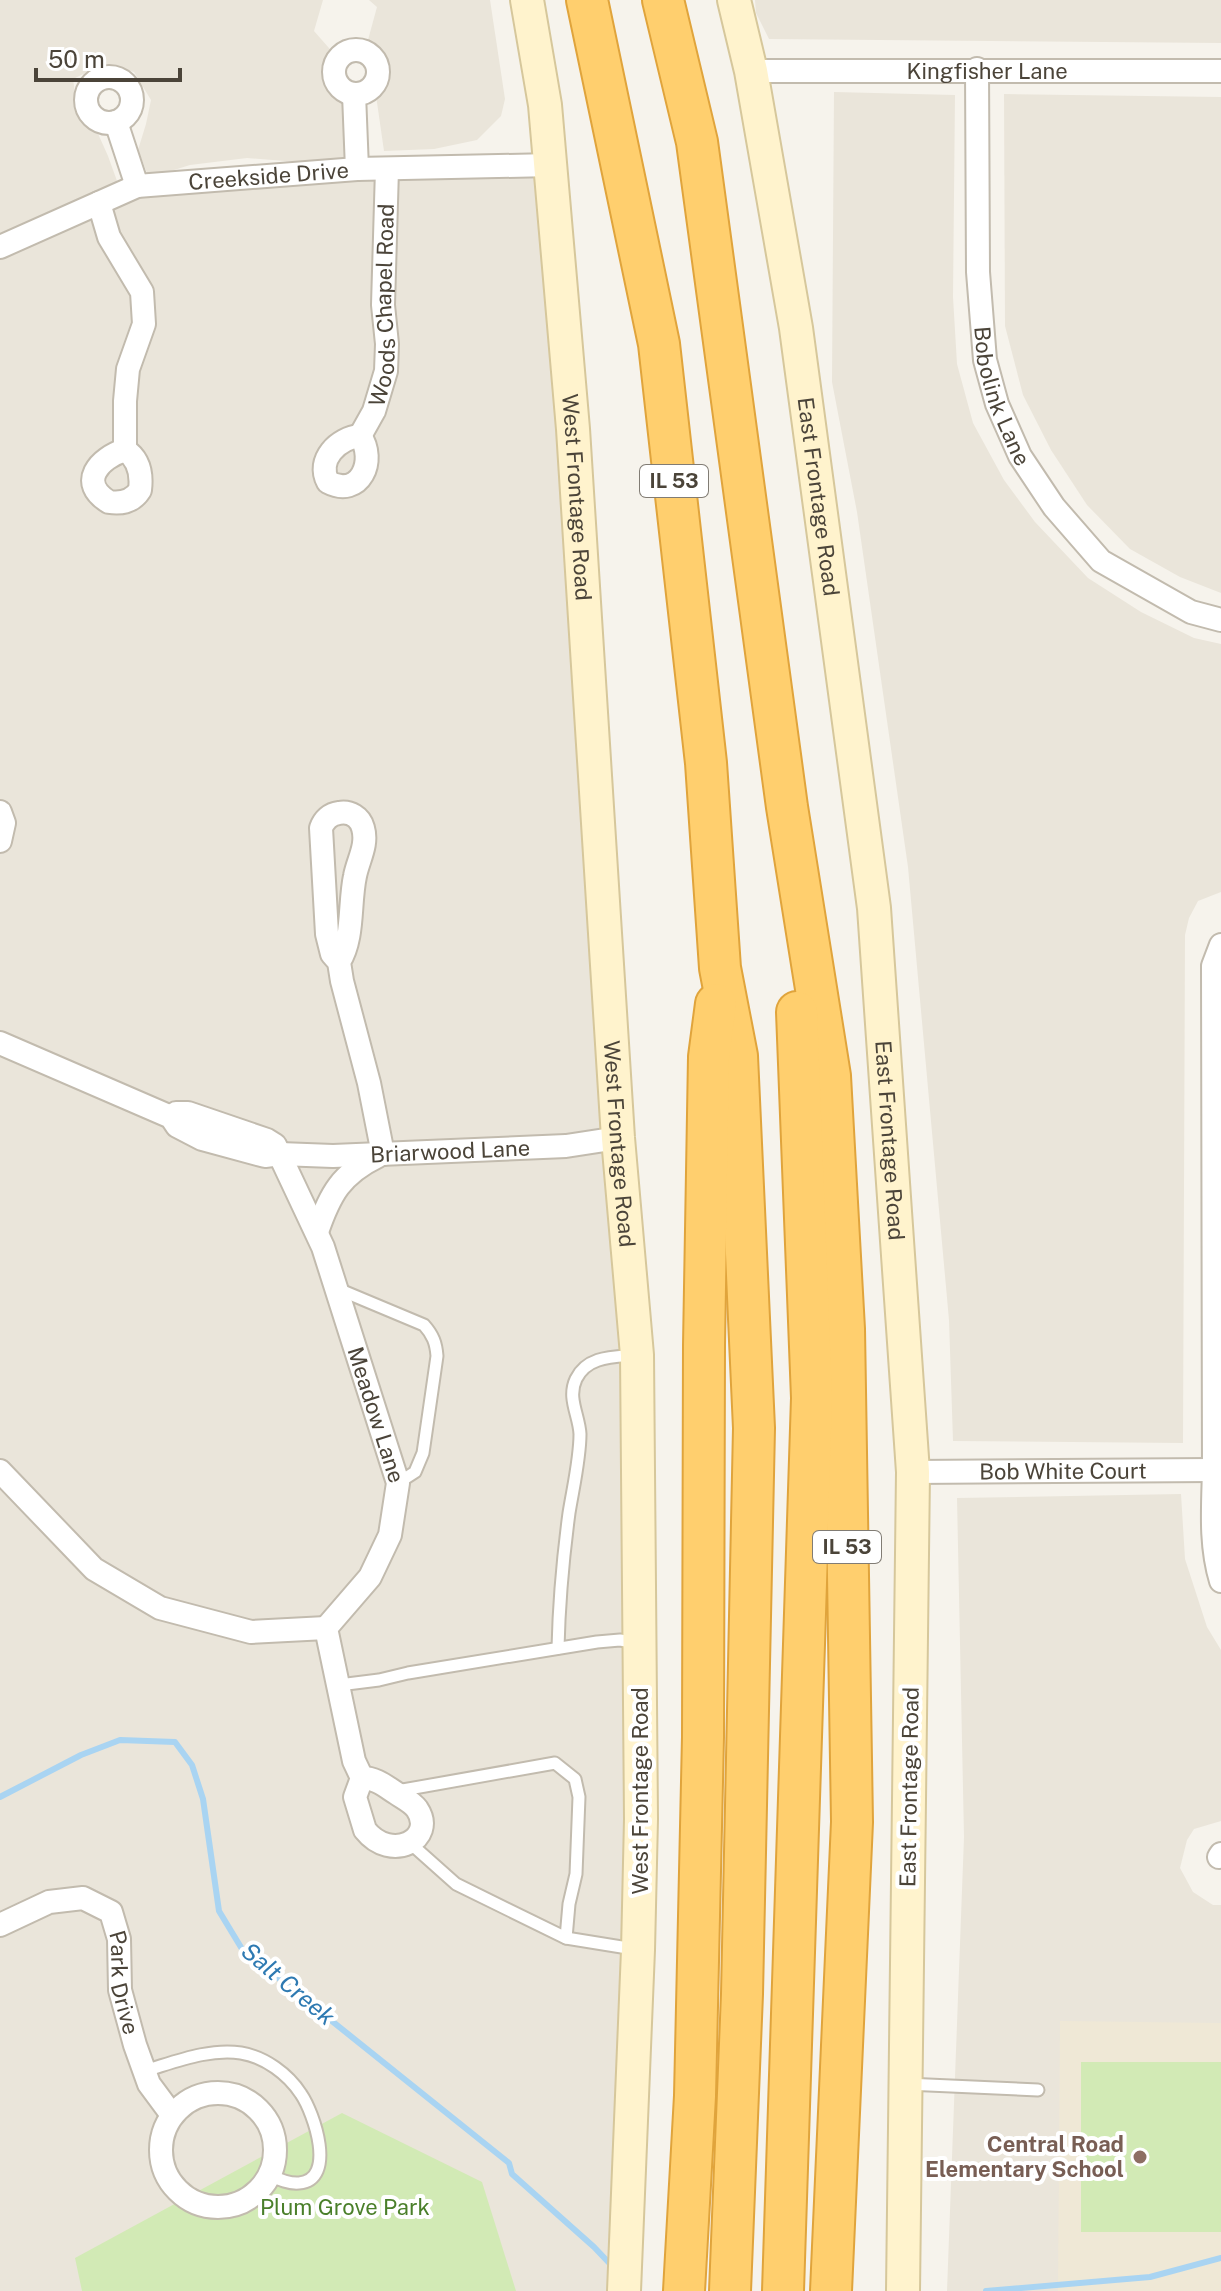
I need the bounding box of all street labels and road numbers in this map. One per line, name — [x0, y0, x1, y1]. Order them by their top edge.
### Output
street label: Kingfisher Lane — [906, 58, 1068, 84]
street label: Creekside Drive — [188, 157, 350, 195]
street label: Woods Chapel Road — [363, 203, 400, 410]
street label: Bobolink Lane — [969, 325, 1036, 471]
street label: West Frontage Road — [557, 393, 597, 601]
street label: East Frontage Road — [792, 396, 845, 598]
road number: IL 53 — [640, 465, 708, 497]
street label: East Frontage Road — [870, 1039, 910, 1241]
street label: West Frontage Road — [599, 1040, 640, 1248]
street label: Briarwood Lane — [370, 1135, 531, 1167]
street label: Meadow Lane — [342, 1343, 410, 1486]
street label: Bob White Court — [979, 1457, 1147, 1485]
road number: IL 53 — [813, 1531, 881, 1563]
street label: West Frontage Road — [627, 1687, 653, 1895]
street label: East Frontage Road — [894, 1687, 924, 1887]
street label: Park Drive — [104, 1927, 145, 2037]

